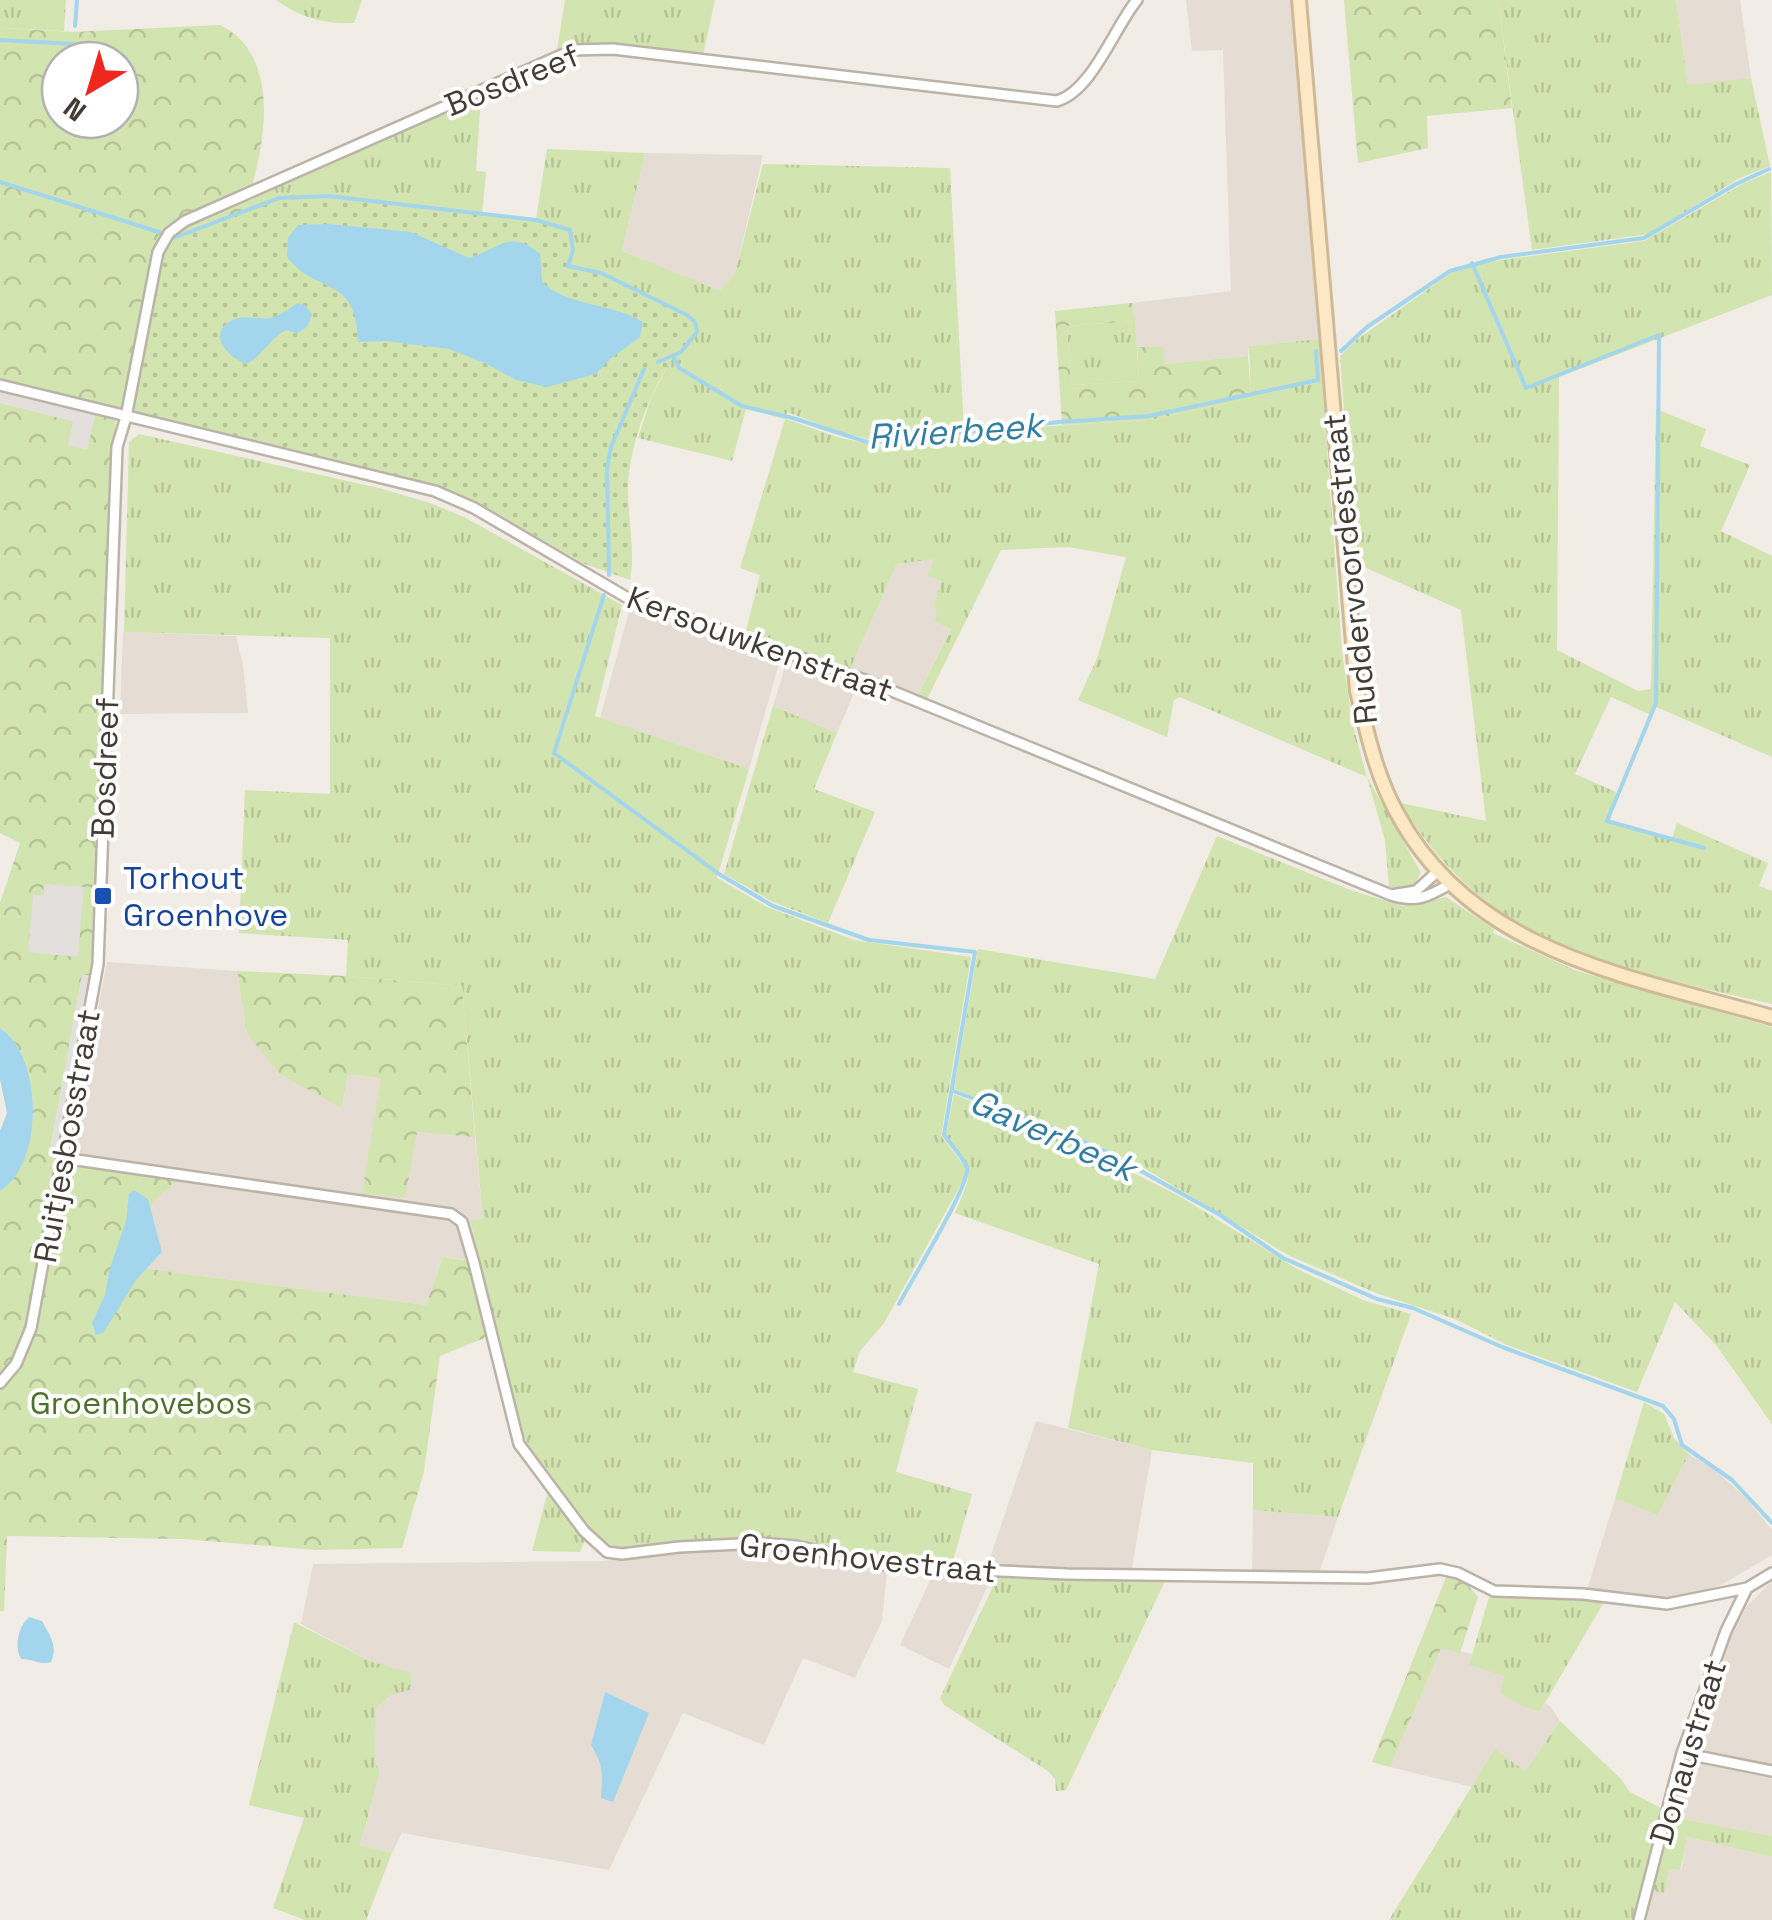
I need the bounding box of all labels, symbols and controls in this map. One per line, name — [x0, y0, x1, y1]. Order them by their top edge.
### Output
street label: Bosdreef — [439, 35, 585, 125]
north arrow — [40, 40, 140, 140]
text: N — [56, 90, 93, 130]
water label: Rivierbeek — [866, 403, 1048, 459]
street label: Ruddervoordestraat — [1314, 412, 1386, 726]
street label: Kersouwkenstraat — [622, 577, 898, 711]
street label: Bosdreef — [83, 697, 127, 839]
place label: Torhout Groenhove — [123, 858, 288, 935]
marker: Torhout Groenhove — [92, 885, 114, 907]
street label: Ruitjesbosstraat — [25, 1006, 109, 1266]
water label: Gaverbeek — [963, 1079, 1147, 1193]
park label: Groenhovebos — [30, 1383, 252, 1423]
street label: Groenhovestraat — [737, 1525, 999, 1591]
street label: Donaustraat — [1641, 1655, 1735, 1849]

